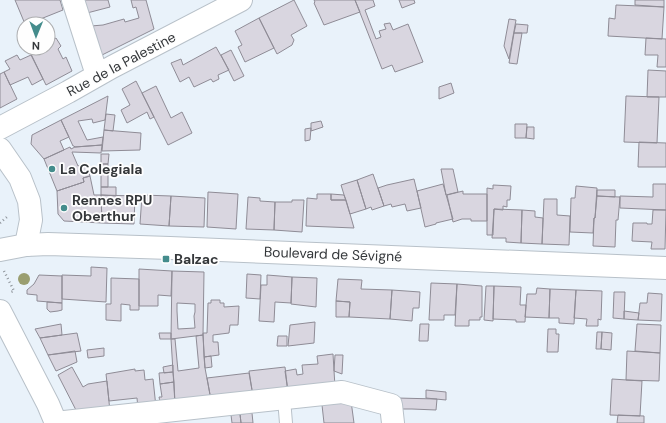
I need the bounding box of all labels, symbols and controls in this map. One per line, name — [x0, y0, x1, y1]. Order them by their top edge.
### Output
north arrow — [16, 16, 56, 56]
street label: Rue de la Palestine — [63, 28, 179, 100]
text: N — [32, 39, 40, 53]
place label: La Colegiala — [60, 160, 143, 178]
marker: La Colegiala — [47, 164, 57, 174]
place label: Rennes RPU Oberthur — [72, 191, 152, 225]
marker: Rennes RPU Oberthur — [59, 203, 69, 213]
street label: Boulevard de Sévigné — [264, 243, 403, 265]
place label: Balzac — [174, 250, 218, 268]
marker: Balzac — [161, 254, 171, 264]

